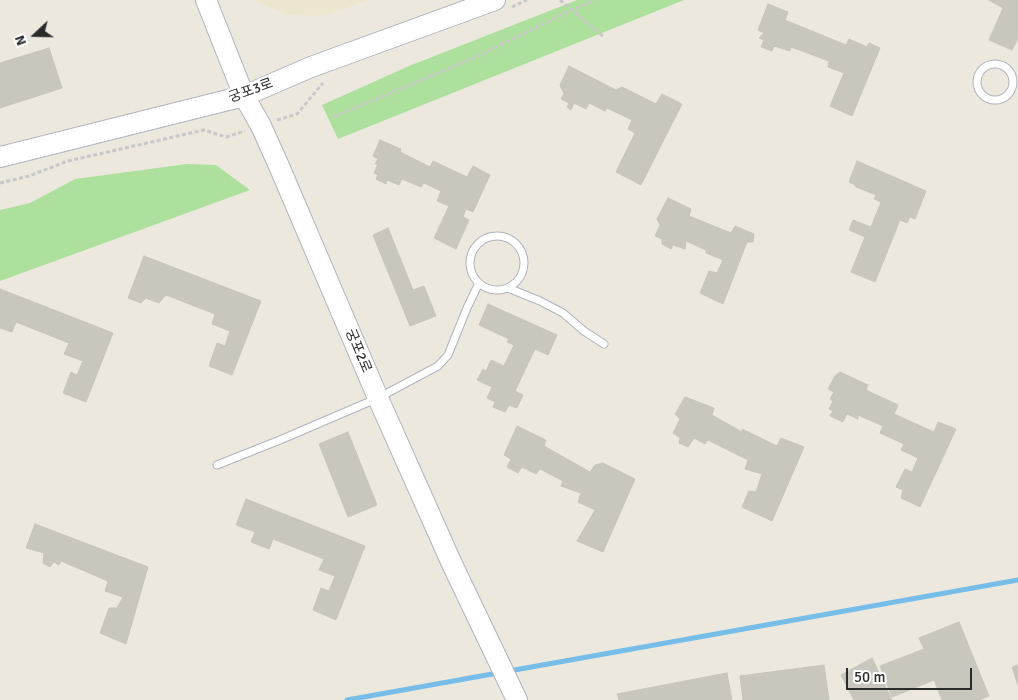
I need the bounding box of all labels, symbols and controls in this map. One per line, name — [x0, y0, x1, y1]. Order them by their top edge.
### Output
north arrow — [10, 10, 60, 60]
text: N — [11, 33, 30, 48]
street label: 궁포3로 — [226, 75, 276, 107]
street label: 궁포2로 — [341, 326, 375, 376]
scale bar — [848, 658, 974, 690]
text: 50 m — [854, 668, 885, 686]

